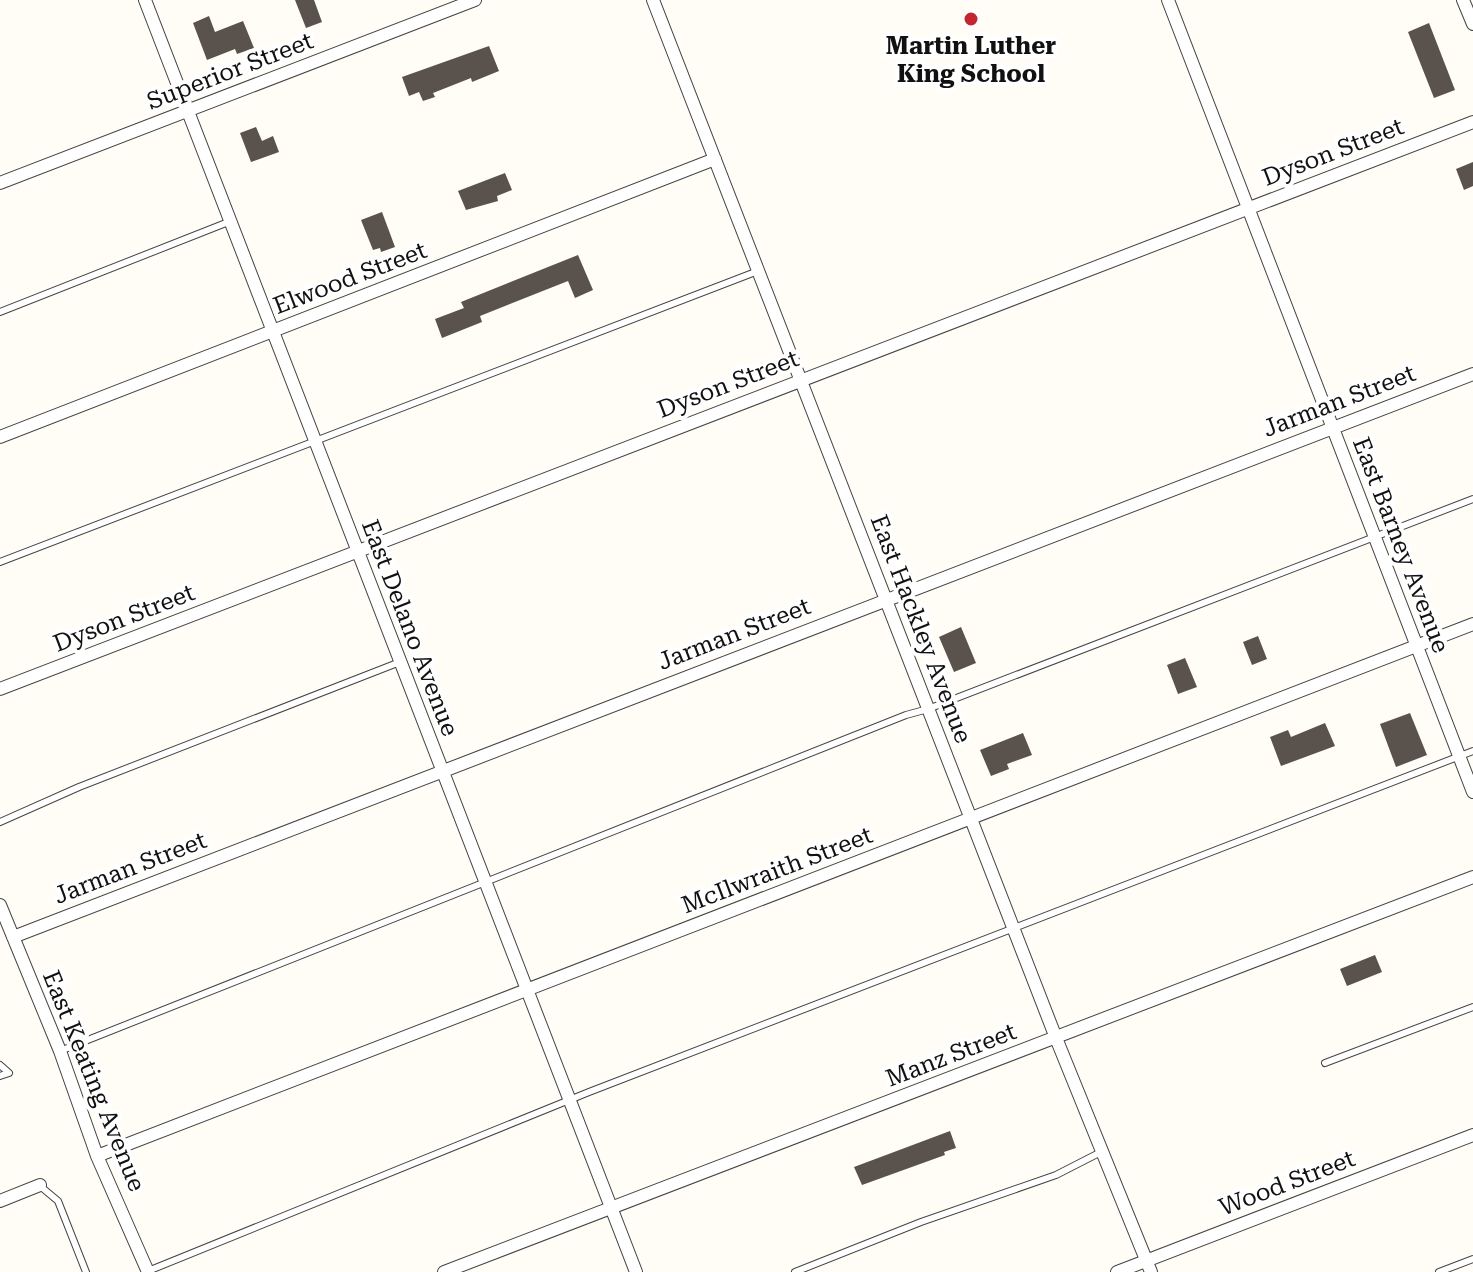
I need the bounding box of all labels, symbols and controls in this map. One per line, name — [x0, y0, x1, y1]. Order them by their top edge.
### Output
marker: Martin Luther King School — [962, 10, 980, 28]
street label: Superior Street — [143, 26, 317, 116]
place label: Martin Luther King School — [886, 32, 1056, 88]
street label: Dyson Street — [1258, 112, 1408, 192]
street label: Elwood Street — [269, 236, 431, 320]
street label: Dyson Street — [653, 344, 803, 424]
street label: Jarman Street — [1259, 359, 1419, 443]
street label: East Barney Avenue — [1347, 433, 1455, 657]
street label: East Hackley Avenue — [865, 511, 977, 747]
street label: East Delano Avenue — [356, 516, 464, 740]
street label: Dyson Street — [49, 578, 199, 658]
street label: Jarman Street — [654, 592, 814, 676]
street label: McIlwraith Street — [678, 821, 876, 919]
street label: Jarman Street — [50, 826, 210, 910]
street label: East Keating Avenue — [37, 967, 151, 1195]
street label: Manz Street — [882, 1017, 1020, 1093]
street label: Wood Street — [1215, 1144, 1359, 1222]

